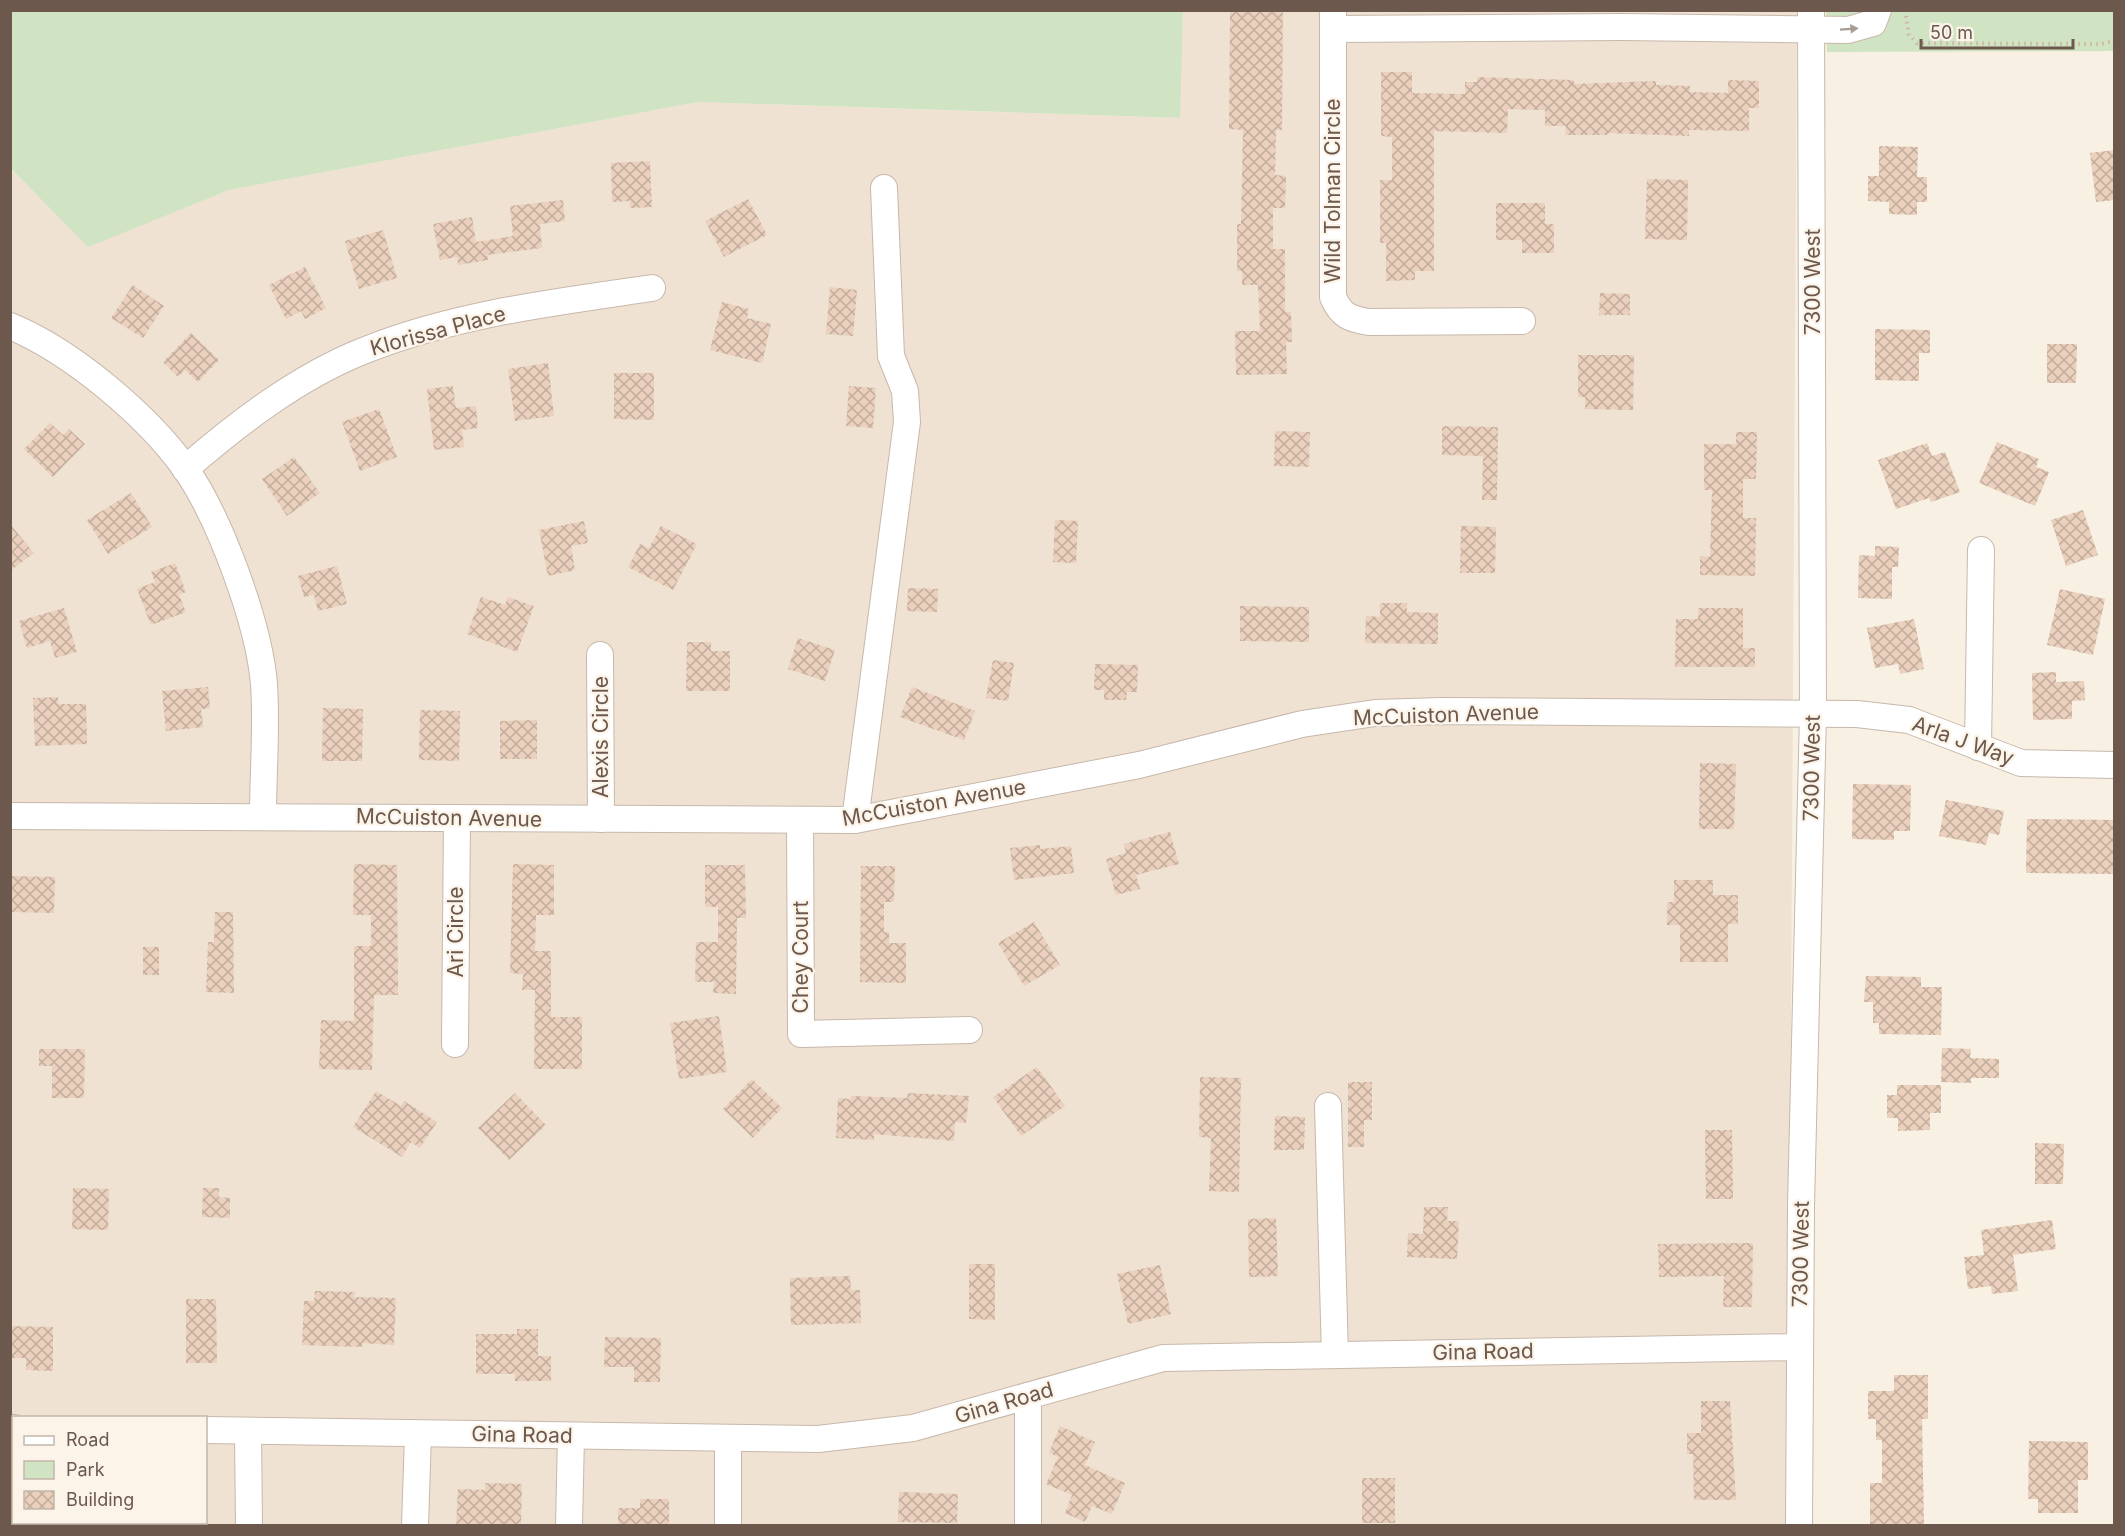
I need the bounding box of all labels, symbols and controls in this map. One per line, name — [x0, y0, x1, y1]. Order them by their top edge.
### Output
scale bar — [1921, 12, 2072, 50]
text: 50 m — [1930, 22, 1973, 43]
one-way arrow — [1840, 24, 1859, 34]
street label: Wild Tolman Circle — [1320, 98, 1345, 284]
street label: 7300 West — [1800, 229, 1825, 335]
street label: Klorissa Place — [367, 300, 508, 361]
street label: Alexis Circle — [588, 676, 613, 798]
street label: McCuiston Avenue — [1352, 699, 1539, 730]
street label: Arla J Way — [1909, 711, 2018, 771]
street label: 7300 West — [1798, 714, 1825, 822]
street label: McCuiston Avenue — [840, 774, 1028, 831]
street label: McCuiston Avenue — [356, 803, 542, 832]
street label: Ari Circle — [443, 886, 468, 978]
street label: Chey Court — [788, 901, 813, 1013]
street label: 7300 West — [1787, 1200, 1814, 1308]
street label: Gina Road — [1432, 1338, 1534, 1365]
street label: Gina Road — [952, 1377, 1056, 1429]
legend — [12, 1416, 207, 1524]
street label: Gina Road — [471, 1421, 573, 1448]
text: Road — [66, 1429, 109, 1450]
text: Park — [66, 1459, 105, 1480]
text: Building — [66, 1489, 134, 1510]

